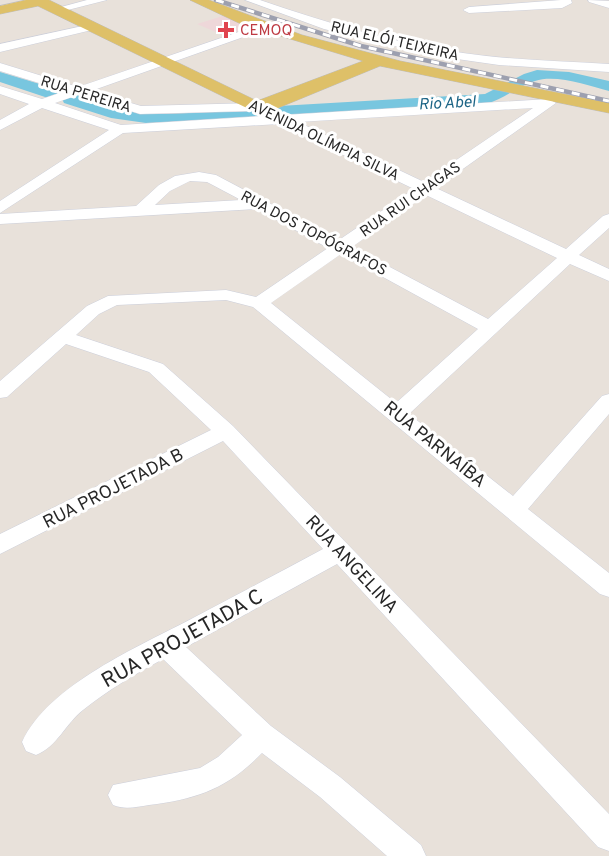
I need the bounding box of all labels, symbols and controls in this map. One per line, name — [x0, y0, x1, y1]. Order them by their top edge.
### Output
street label: RUA ELÓI TEIXEIRA — [329, 16, 461, 66]
marker: CEMOQ — [217, 21, 235, 39]
place label: CEMOQ — [240, 22, 292, 41]
street label: RUA PEREIRA — [38, 73, 133, 118]
water label: Rio Abel — [418, 92, 477, 115]
street label: AVENIDA OLÍMPIA SILVA — [245, 96, 402, 186]
street label: RUA RUI CHAGAS — [357, 158, 465, 242]
street label: RUA DOS TOPÓGRAFOS — [237, 186, 391, 281]
street label: RUA PARNAÍBA — [378, 395, 491, 494]
street label: RUA PROJETADA B — [39, 444, 188, 535]
street label: RUA ANGELINA — [300, 511, 402, 619]
street label: RUA PROJETADA C — [97, 584, 268, 695]

